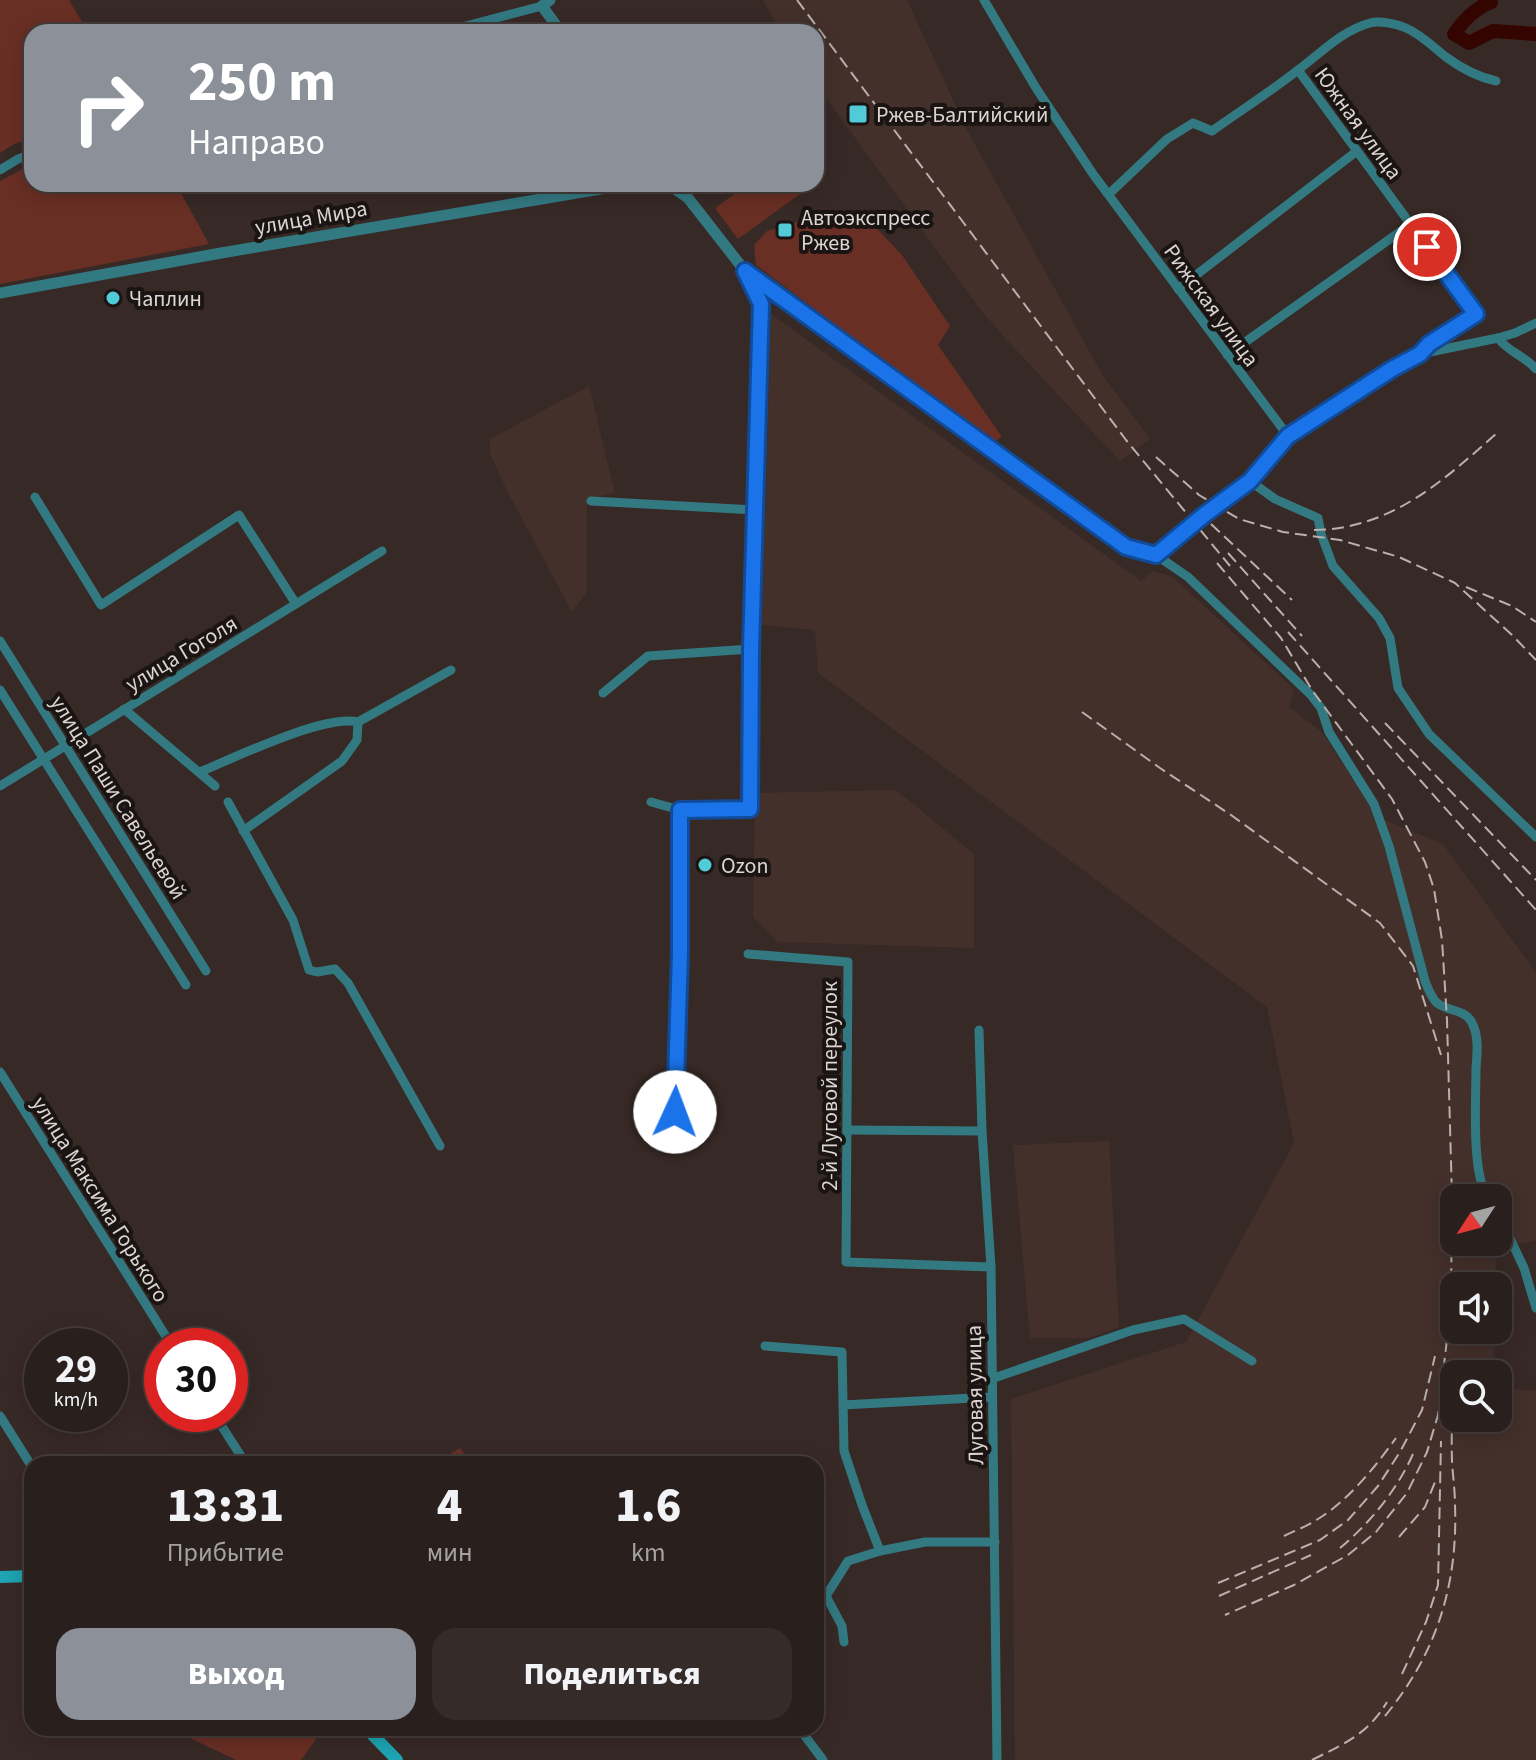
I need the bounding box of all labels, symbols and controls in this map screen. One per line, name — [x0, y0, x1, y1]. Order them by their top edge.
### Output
text: 250 m — [188, 43, 336, 122]
icon: right — [56, 56, 160, 160]
street label: Южная улица — [1306, 61, 1410, 186]
place label: Ржев-Балтийский — [876, 99, 1048, 131]
marker: Ржев-Балтийский — [847, 103, 869, 125]
text: Направо — [188, 117, 325, 168]
street label: улица Мира — [253, 192, 370, 244]
place label: Автоэкспресс Ржев — [801, 202, 930, 259]
pin — [1393, 213, 1461, 281]
marker: Автоэкспресс Ржев — [776, 221, 794, 239]
icon: arrive — [1405, 225, 1449, 269]
street label: Рижская улица — [1156, 238, 1267, 374]
place label: Чаплин — [129, 283, 202, 315]
marker: Чаплин — [104, 289, 122, 307]
street label: улица Гоголя — [119, 608, 244, 700]
street label: улица Паши Савельевой — [42, 689, 194, 906]
place label: Ozon — [721, 850, 769, 882]
marker: Ozon — [696, 856, 714, 874]
street label: 2-й Луговой переулок — [814, 981, 846, 1191]
position arrow — [633, 1070, 717, 1154]
street label: улица Максима Горького — [24, 1090, 177, 1309]
north arrow — [1440, 1184, 1512, 1256]
map controls — [1440, 1184, 1512, 1432]
button: sound — [1440, 1272, 1512, 1344]
street label: Луговая улица — [958, 1325, 992, 1465]
speed limit sign: 30 — [144, 1328, 248, 1432]
text: 29 — [55, 1341, 97, 1398]
button: search — [1440, 1360, 1512, 1432]
text: km/h — [54, 1386, 98, 1414]
text: 13:31 — [167, 1472, 284, 1540]
text: 4 — [437, 1472, 462, 1540]
text: 1.6 — [615, 1472, 681, 1540]
text: Прибытие — [167, 1534, 284, 1571]
text: мин — [427, 1534, 473, 1571]
text: km — [631, 1534, 665, 1571]
button: Выход — [56, 1628, 416, 1720]
button: Поделиться — [432, 1628, 792, 1720]

